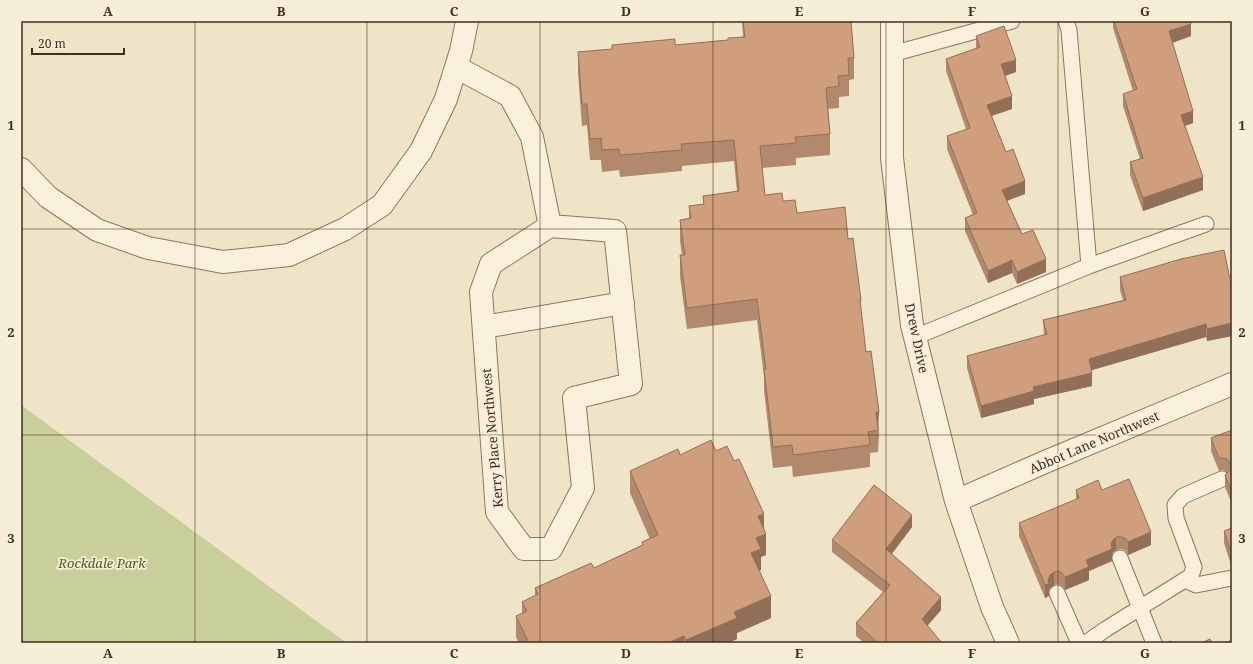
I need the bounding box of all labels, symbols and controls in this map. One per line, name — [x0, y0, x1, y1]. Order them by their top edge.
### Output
text: A — [103, 2, 113, 20]
text: B — [277, 2, 286, 20]
text: C — [450, 2, 459, 20]
text: D — [621, 2, 631, 20]
text: E — [795, 2, 804, 20]
text: F — [968, 2, 976, 20]
text: G — [1140, 2, 1150, 20]
scale bar — [32, 30, 124, 56]
text: 20 m — [38, 35, 66, 52]
text: 1 — [7, 116, 15, 134]
text: 1 — [1238, 116, 1246, 134]
street label: Drew Drive — [901, 301, 933, 375]
text: 2 — [7, 323, 15, 341]
text: 2 — [1238, 323, 1246, 341]
street label: Kerry Place Northwest — [477, 367, 507, 508]
street label: Abbot Lane Northwest — [1026, 406, 1162, 478]
text: 3 — [7, 529, 15, 547]
text: 3 — [1238, 529, 1246, 547]
park label: Rockdale Park — [57, 554, 146, 572]
text: A — [103, 644, 113, 662]
text: B — [277, 644, 286, 662]
text: C — [450, 644, 459, 662]
text: D — [621, 644, 631, 662]
text: E — [795, 644, 804, 662]
text: F — [968, 644, 976, 662]
text: G — [1140, 644, 1150, 662]

